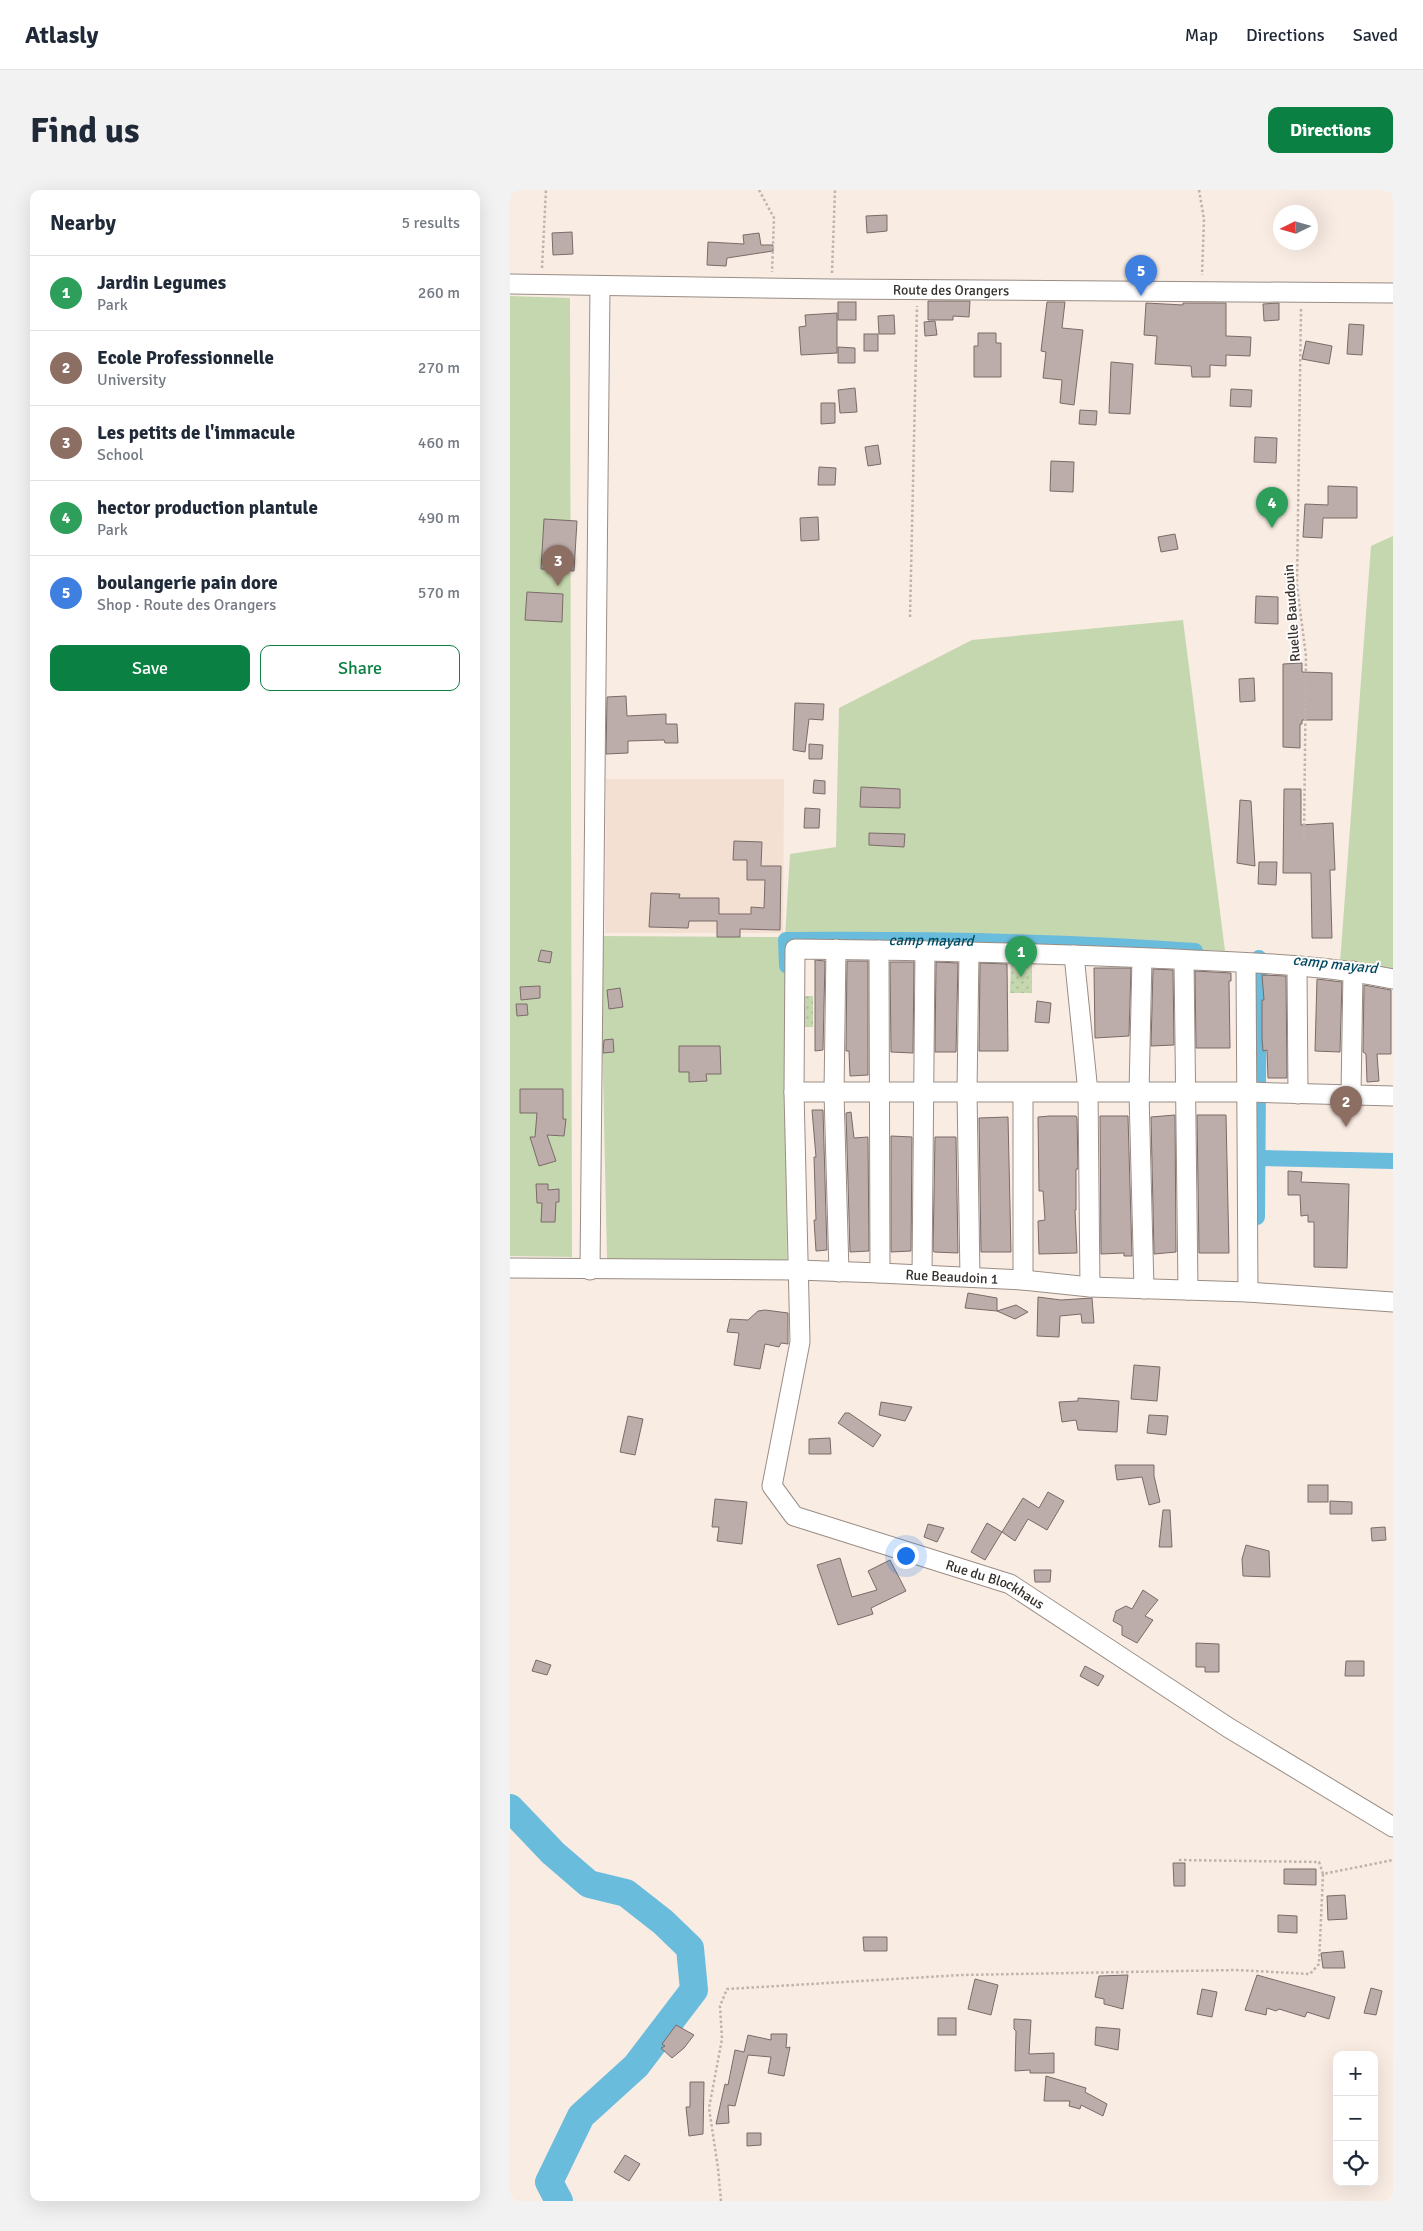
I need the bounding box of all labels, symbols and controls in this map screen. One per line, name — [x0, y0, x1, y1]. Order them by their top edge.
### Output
text: Atlasly — [25, 20, 98, 50]
text: Map — [1185, 24, 1218, 46]
text: Directions — [1246, 24, 1325, 46]
text: Saved — [1353, 24, 1398, 46]
button: Directions — [1268, 107, 1393, 153]
text: Find us — [30, 109, 140, 152]
north arrow — [1273, 205, 1318, 250]
text: Nearby — [50, 210, 116, 236]
text: 5 results — [401, 213, 460, 233]
pin: 5 — [1125, 255, 1157, 296]
text: Jardin Legumes — [97, 271, 226, 295]
street label: Route des Orangers — [893, 281, 1009, 299]
text: 1 — [62, 283, 70, 303]
text: 260 m — [418, 283, 460, 303]
text: Park — [97, 295, 128, 315]
text: Ecole Professionnelle — [97, 346, 274, 370]
text: 2 — [62, 358, 70, 378]
text: 270 m — [418, 358, 460, 378]
text: University — [97, 370, 166, 390]
text: Les petits de l'immacule — [97, 421, 295, 445]
text: 3 — [62, 433, 70, 453]
text: 460 m — [418, 433, 460, 453]
text: School — [97, 445, 143, 465]
pin: 4 — [1256, 487, 1288, 528]
text: hector production plantule — [97, 496, 318, 520]
text: 4 — [62, 508, 70, 528]
text: 490 m — [418, 508, 460, 528]
text: Park — [97, 520, 128, 540]
pin: 3 — [542, 545, 574, 586]
street label: Ruelle Baudouin — [1280, 564, 1304, 662]
text: boulangerie pain dore — [97, 571, 278, 595]
text: 5 — [62, 583, 70, 603]
text: 570 m — [418, 583, 460, 603]
text: Shop · Route des Orangers — [97, 595, 276, 615]
button: Save — [50, 645, 250, 691]
button: Share — [260, 645, 460, 691]
water label: camp mayard — [888, 931, 976, 950]
pin: 1 — [1005, 936, 1037, 977]
water label: camp mayard — [1292, 951, 1380, 978]
pin: 2 — [1330, 1086, 1362, 1127]
street label: Rue Beaudoin 1 — [905, 1266, 999, 1287]
your location — [893, 1543, 919, 1569]
street label: Rue du Blockhaus — [944, 1556, 1047, 1613]
map controls — [1333, 2051, 1378, 2186]
button: + — [1333, 2051, 1378, 2096]
button: − — [1333, 2096, 1378, 2141]
button: locate — [1333, 2141, 1378, 2186]

